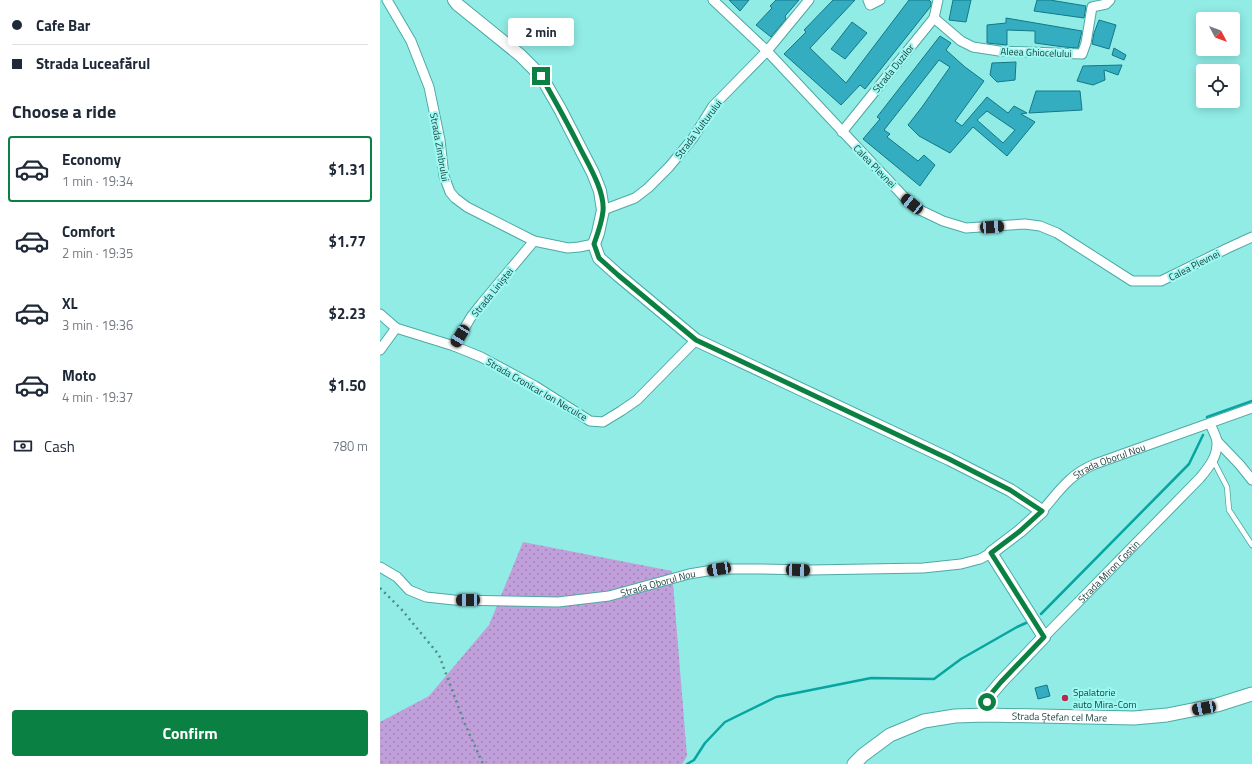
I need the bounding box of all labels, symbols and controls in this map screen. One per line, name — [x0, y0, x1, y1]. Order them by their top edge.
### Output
north arrow — [1196, 12, 1240, 56]
map controls — [1196, 12, 1240, 108]
text: Cafe Bar — [36, 14, 90, 37]
callout: 2 min — [508, 18, 574, 46]
text: 2 min — [525, 22, 557, 42]
street label: Strada Duzilor — [869, 40, 918, 96]
street label: Aleea Ghiocelului — [1000, 44, 1072, 61]
text: Strada Luceafărul — [36, 52, 150, 75]
button: locate — [1196, 64, 1240, 108]
route end — [532, 67, 550, 85]
street label: Strada Vulturului — [671, 97, 726, 162]
text: Choose a ride — [12, 98, 116, 125]
street label: Strada Zimbrului — [426, 112, 453, 183]
street label: Calea Plevnei — [850, 141, 899, 192]
text: Economy — [62, 148, 121, 171]
icon: car — [14, 151, 50, 187]
text: $1.31 — [329, 158, 366, 181]
text: 1 min · 19:34 — [62, 171, 133, 191]
car — [899, 192, 925, 216]
text: Comfort — [62, 220, 115, 243]
car — [980, 220, 1004, 234]
icon: car — [14, 223, 50, 259]
text: $1.77 — [329, 230, 366, 253]
text: 2 min · 19:35 — [62, 243, 133, 263]
street label: Calea Plevnei — [1166, 246, 1222, 285]
street label: Strada Liniștei — [468, 264, 517, 320]
text: XL — [62, 292, 78, 315]
icon: car — [14, 295, 50, 331]
text: $2.23 — [329, 302, 366, 325]
text: 3 min · 19:36 — [62, 315, 133, 335]
car — [449, 323, 471, 349]
street label: Strada Cronicar Ion Neculce — [483, 354, 590, 425]
text: Moto — [62, 364, 96, 387]
icon: car — [14, 367, 50, 403]
text: $1.50 — [329, 374, 366, 397]
text: 4 min · 19:37 — [62, 387, 133, 407]
icon: cash — [12, 435, 34, 457]
text: Cash — [44, 435, 75, 458]
text: 780 m — [332, 436, 368, 456]
street label: Strada Oborul Nou — [1070, 440, 1148, 483]
street label: Strada Miron Costin — [1074, 537, 1143, 607]
car — [706, 561, 732, 577]
car — [786, 564, 810, 576]
street label: Strada Oborul Nou — [619, 566, 697, 601]
car — [456, 594, 480, 606]
place label: Spalatorie auto Mira-Com — [1073, 685, 1137, 712]
route start — [978, 693, 996, 711]
marker: Spalatorie auto Mira-Com — [1060, 693, 1070, 703]
car — [1191, 700, 1217, 716]
street label: Strada Ștefan cel Mare — [1012, 709, 1107, 725]
button: Confirm — [12, 710, 368, 756]

